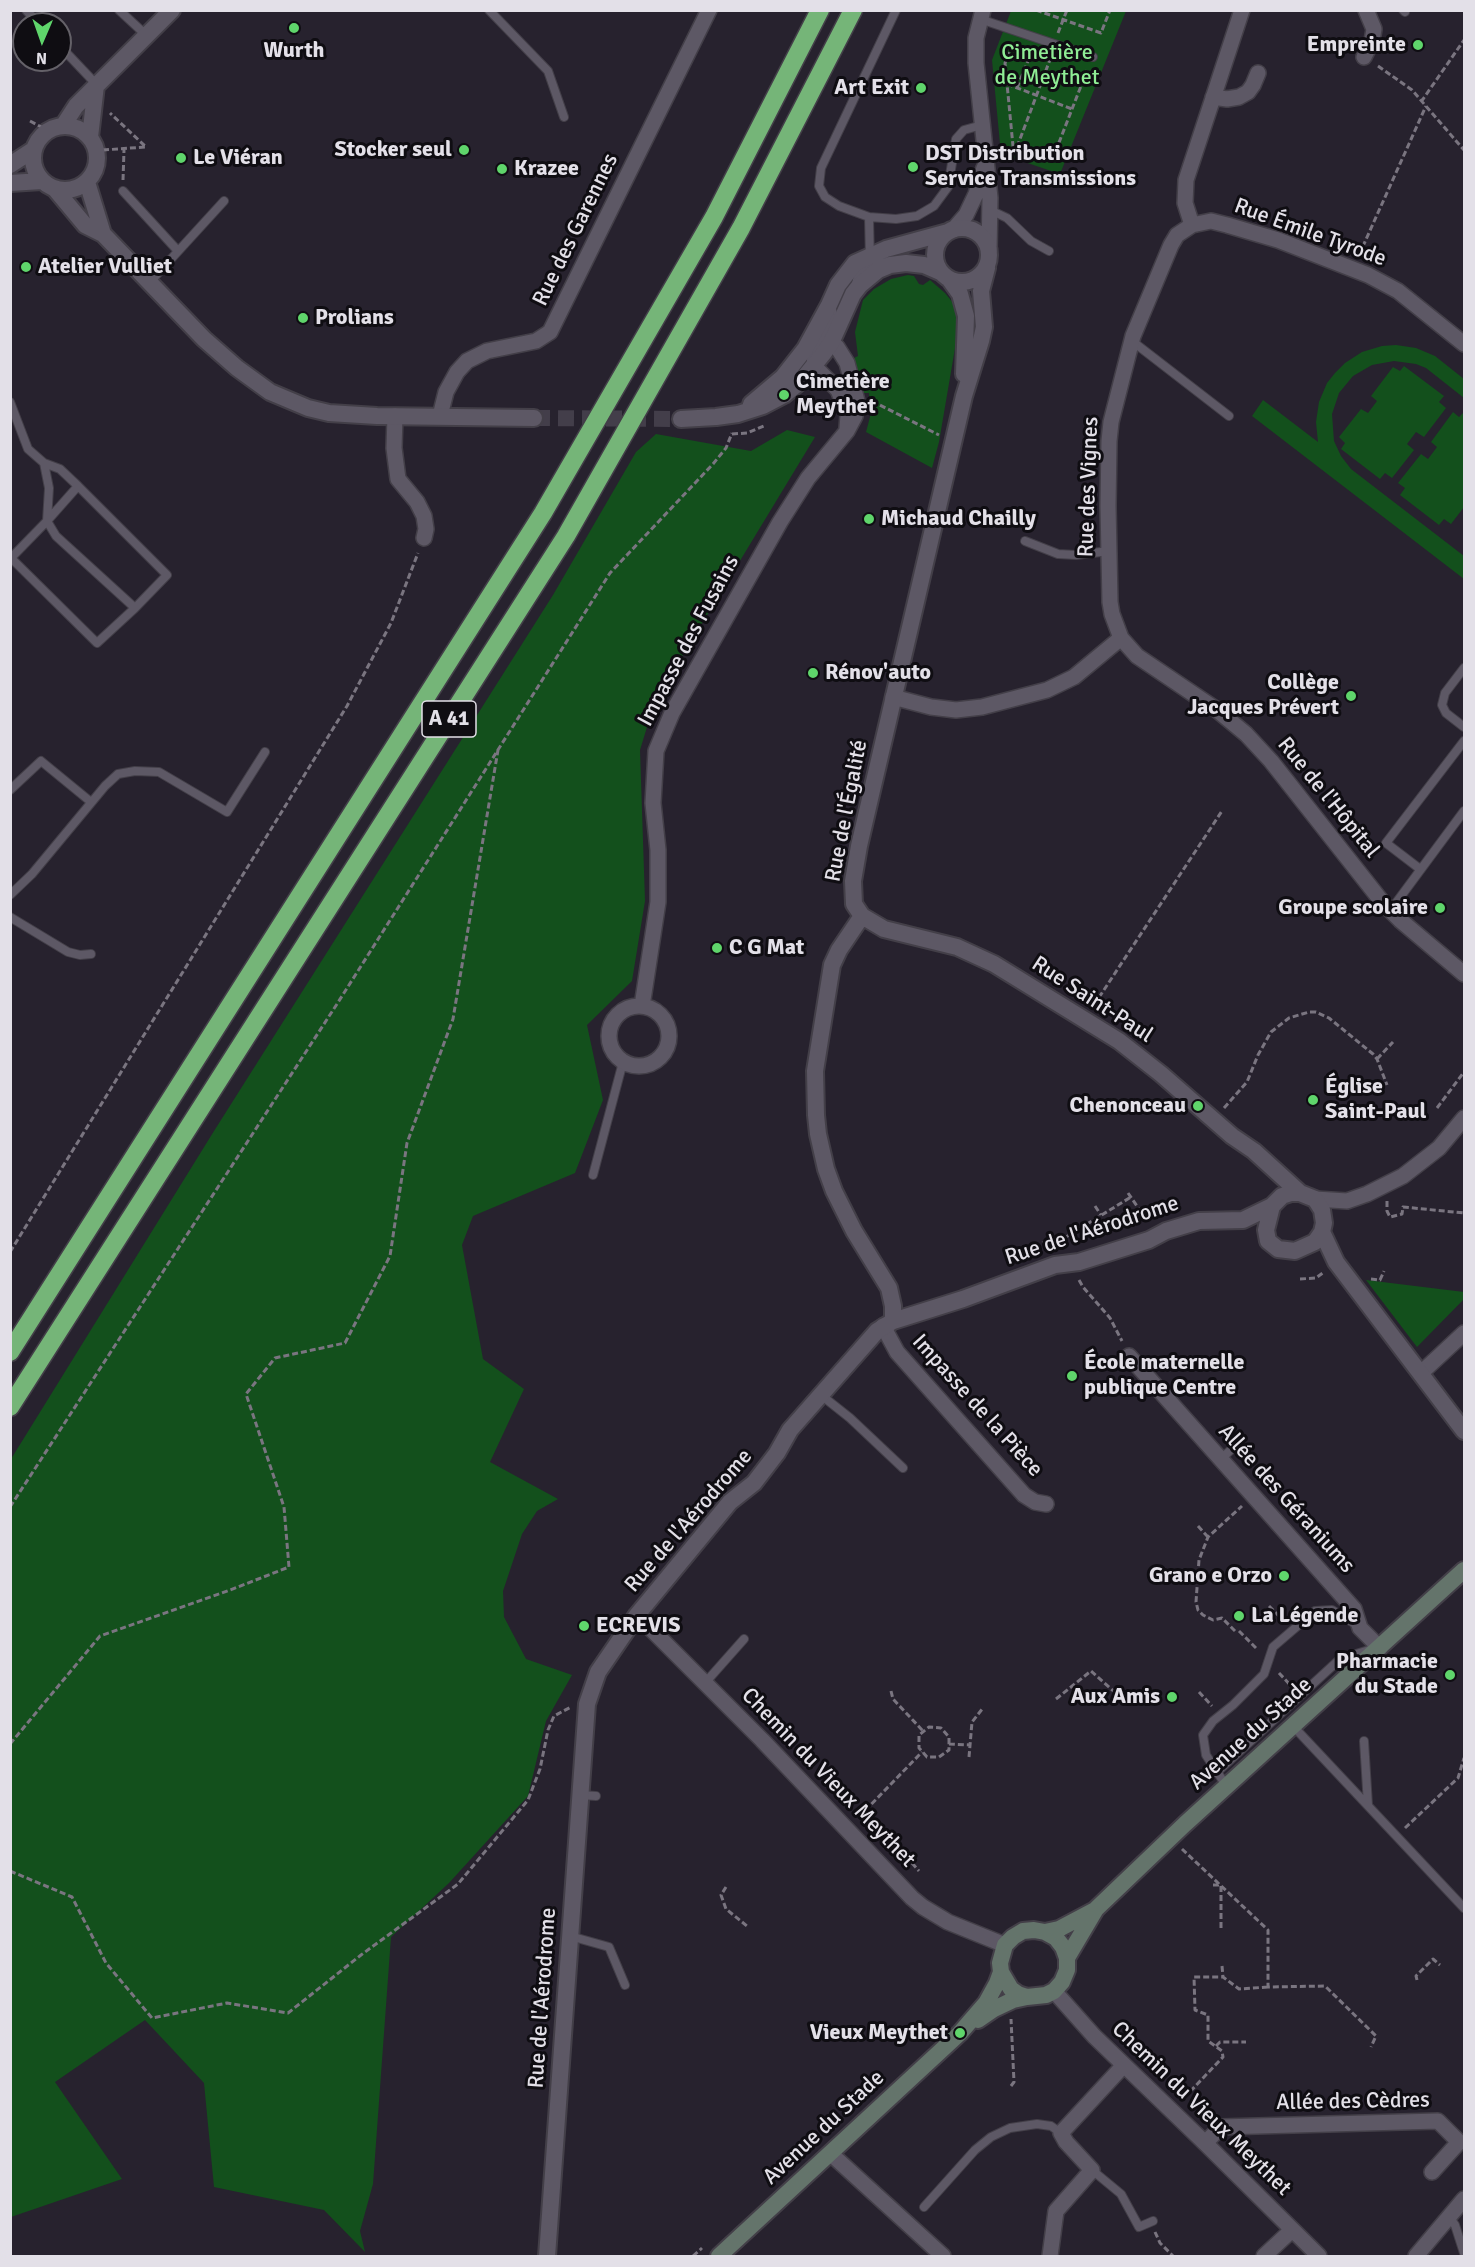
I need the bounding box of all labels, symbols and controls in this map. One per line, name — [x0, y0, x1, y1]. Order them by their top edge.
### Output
north arrow — [12, 12, 72, 72]
marker: Wurth — [287, 21, 301, 35]
place label: Empreinte — [1307, 32, 1406, 58]
place label: Wurth — [263, 38, 325, 64]
marker: Empreinte — [1411, 38, 1425, 52]
park label: Cimetière de Meythet — [995, 40, 1099, 92]
text: N — [36, 48, 47, 68]
place label: Art Exit — [834, 75, 909, 101]
marker: Art Exit — [914, 81, 928, 95]
place label: Stocker seul — [334, 137, 452, 163]
place label: DST Distribution Service Transmissions — [925, 141, 1136, 192]
marker: Stocker seul — [457, 143, 471, 157]
place label: Le Viéran — [193, 145, 283, 171]
street label: Rue des Garennes — [528, 149, 624, 311]
marker: Le Viéran — [174, 151, 188, 165]
place label: Krazee — [514, 156, 579, 182]
marker: DST Distribution Service Transmissions — [906, 160, 920, 174]
marker: Krazee — [495, 162, 509, 176]
street label: Rue Émile Tyrode — [1230, 193, 1390, 273]
place label: Atelier Vulliet — [38, 254, 172, 280]
marker: Atelier Vulliet — [19, 260, 33, 274]
place label: Prolians — [315, 305, 394, 331]
marker: Prolians — [296, 311, 310, 325]
place label: Cimetière Meythet — [796, 369, 890, 420]
marker: Cimetière Meythet — [777, 388, 791, 402]
street label: Rue des Vignes — [1073, 416, 1105, 558]
place label: Michaud Chailly — [881, 506, 1036, 532]
marker: Michaud Chailly — [862, 512, 876, 526]
street label: Impasse des Fusains — [633, 551, 745, 731]
place label: Rénov'auto — [825, 660, 931, 686]
marker: Rénov'auto — [806, 666, 820, 680]
place label: Collège Jacques Prévert — [1187, 670, 1339, 722]
marker: Collège Jacques Prévert — [1344, 689, 1358, 703]
road number: A 41 — [422, 701, 476, 737]
street label: Rue de l'Hôpital — [1271, 732, 1385, 864]
street label: Rue de l'Égalité — [820, 738, 874, 884]
place label: Groupe scolaire — [1278, 895, 1428, 921]
marker: Groupe scolaire — [1433, 901, 1447, 915]
place label: C G Mat — [729, 935, 804, 961]
marker: C G Mat — [710, 941, 724, 955]
street label: Rue Saint-Paul — [1027, 951, 1157, 1049]
place label: Église Saint-Paul — [1325, 1074, 1426, 1126]
place label: Chenonceau — [1070, 1093, 1186, 1119]
marker: Église Saint-Paul — [1306, 1093, 1320, 1107]
marker: Chenonceau — [1191, 1099, 1205, 1113]
street label: Rue de l'Aérodrome — [1002, 1190, 1182, 1272]
street label: Impasse de la Pièce — [906, 1329, 1048, 1483]
place label: École maternelle publique Centre — [1084, 1350, 1244, 1402]
marker: École maternelle publique Centre — [1065, 1369, 1079, 1383]
street label: Allée des Géraniums — [1212, 1419, 1360, 1579]
street label: Rue de l'Aérodrome — [620, 1444, 758, 1598]
place label: Grano e Orzo — [1149, 1563, 1272, 1589]
marker: Grano e Orzo — [1277, 1569, 1291, 1583]
place label: La Légende — [1251, 1603, 1358, 1629]
marker: La Légende — [1232, 1609, 1246, 1623]
place label: ECREVIS — [596, 1613, 680, 1639]
marker: ECREVIS — [577, 1619, 591, 1633]
place label: Pharmacie du Stade — [1336, 1649, 1438, 1700]
marker: Pharmacie du Stade — [1443, 1668, 1457, 1682]
street label: Avenue du Stade — [1184, 1672, 1318, 1796]
street label: Chemin du Vieux Meythet — [735, 1683, 921, 1873]
place label: Aux Amis — [1071, 1684, 1160, 1710]
marker: Aux Amis — [1165, 1690, 1179, 1704]
street label: Rue de l'Aérodrome — [524, 1907, 562, 2089]
street label: Chemin du Vieux Meythet — [1106, 2016, 1296, 2202]
place label: Vieux Meythet — [810, 2020, 948, 2046]
marker: Vieux Meythet — [953, 2026, 967, 2040]
street label: Avenue du Stade — [758, 2065, 890, 2191]
street label: Allée des Cèdres — [1276, 2087, 1430, 2117]

